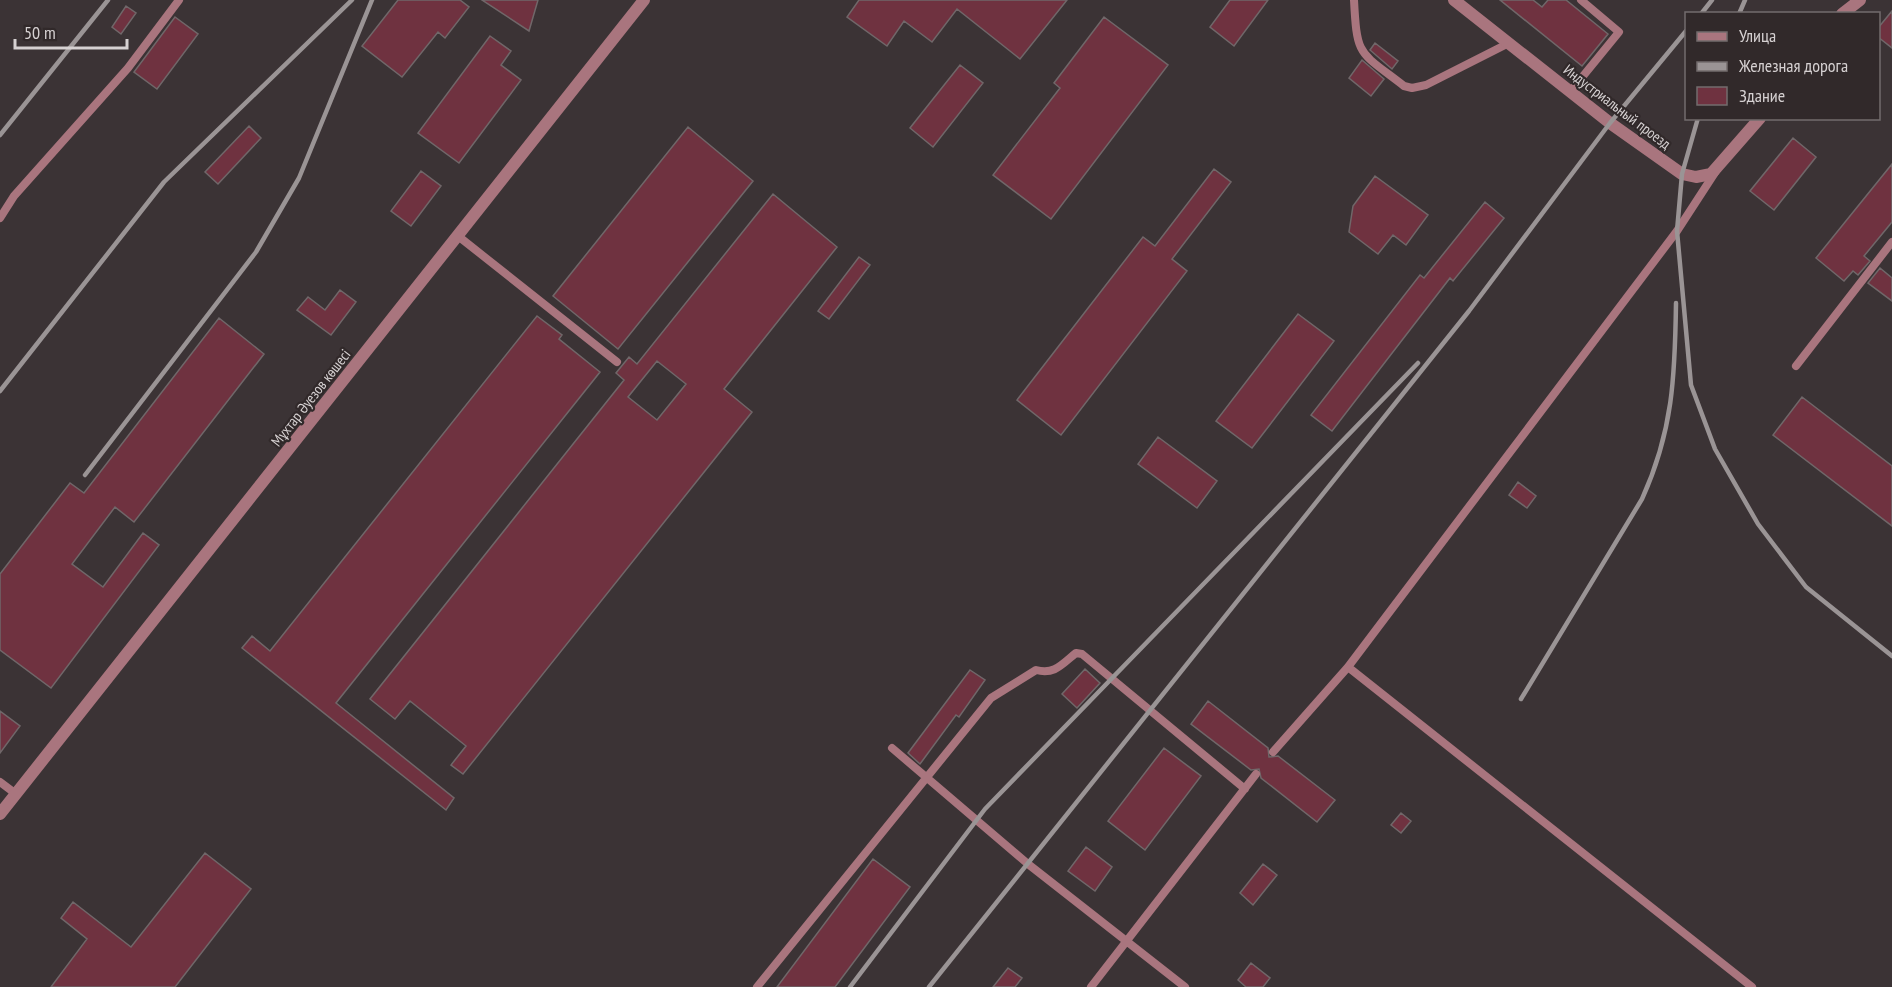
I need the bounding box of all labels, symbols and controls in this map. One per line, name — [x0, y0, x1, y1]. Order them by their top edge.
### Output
scale bar — [15, 12, 128, 50]
legend — [1685, 12, 1880, 120]
text: 50 m — [24, 21, 56, 44]
text: Улица — [1739, 24, 1776, 47]
text: Железная дорога — [1738, 54, 1848, 77]
street label: Индустриальный проезд — [1560, 60, 1675, 153]
text: Здание — [1739, 84, 1785, 107]
street label: Мұхтар Әуезов көшесі — [267, 345, 354, 450]

